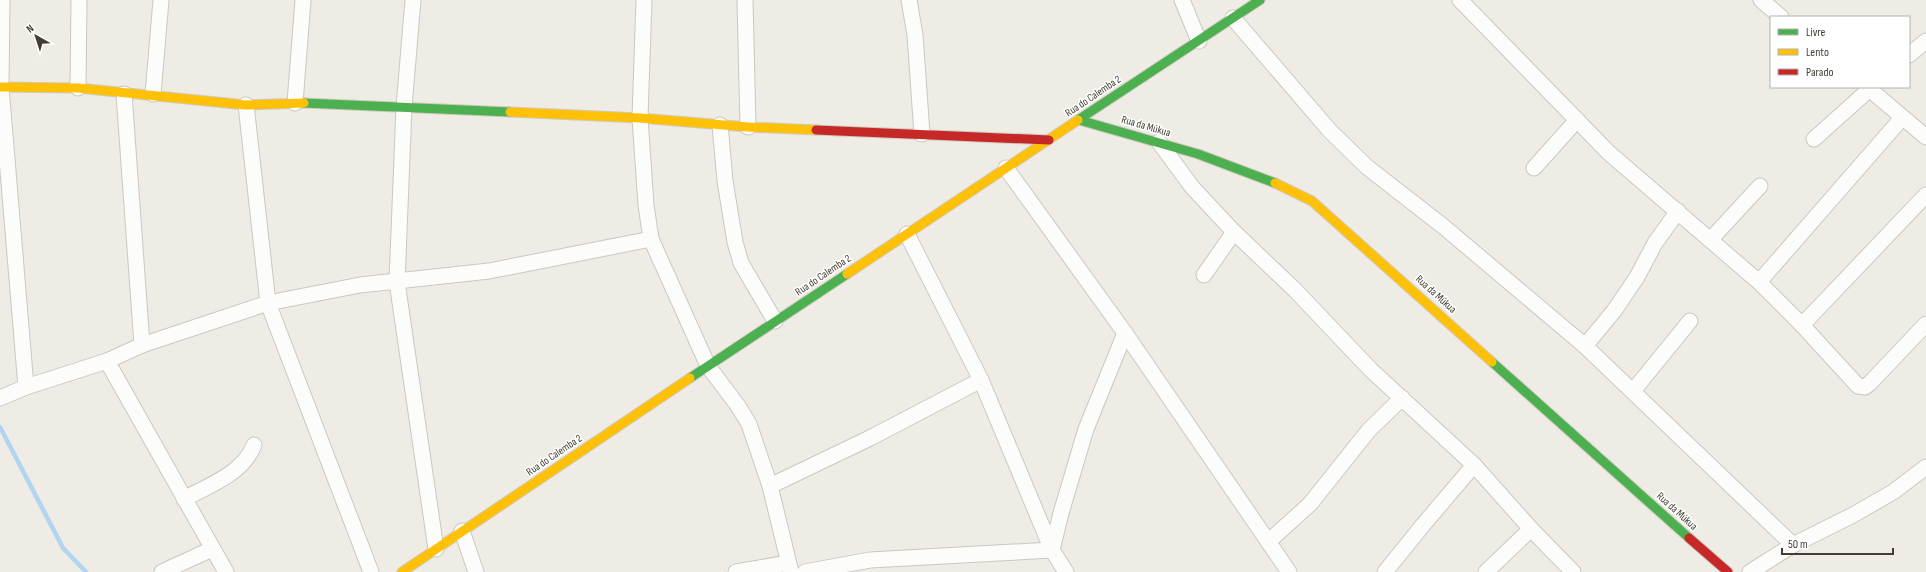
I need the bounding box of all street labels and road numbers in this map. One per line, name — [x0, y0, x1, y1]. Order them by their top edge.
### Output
street label: Rua do Calemba 2 — [1063, 72, 1124, 119]
street label: Rua da Múkua — [1120, 113, 1172, 139]
street label: Rua do Calemba 2 — [793, 251, 854, 298]
street label: Rua da Múkua — [1413, 272, 1459, 316]
street label: Rua do Calemba 2 — [524, 431, 585, 478]
street label: Rua da Múkua — [1654, 489, 1700, 533]

